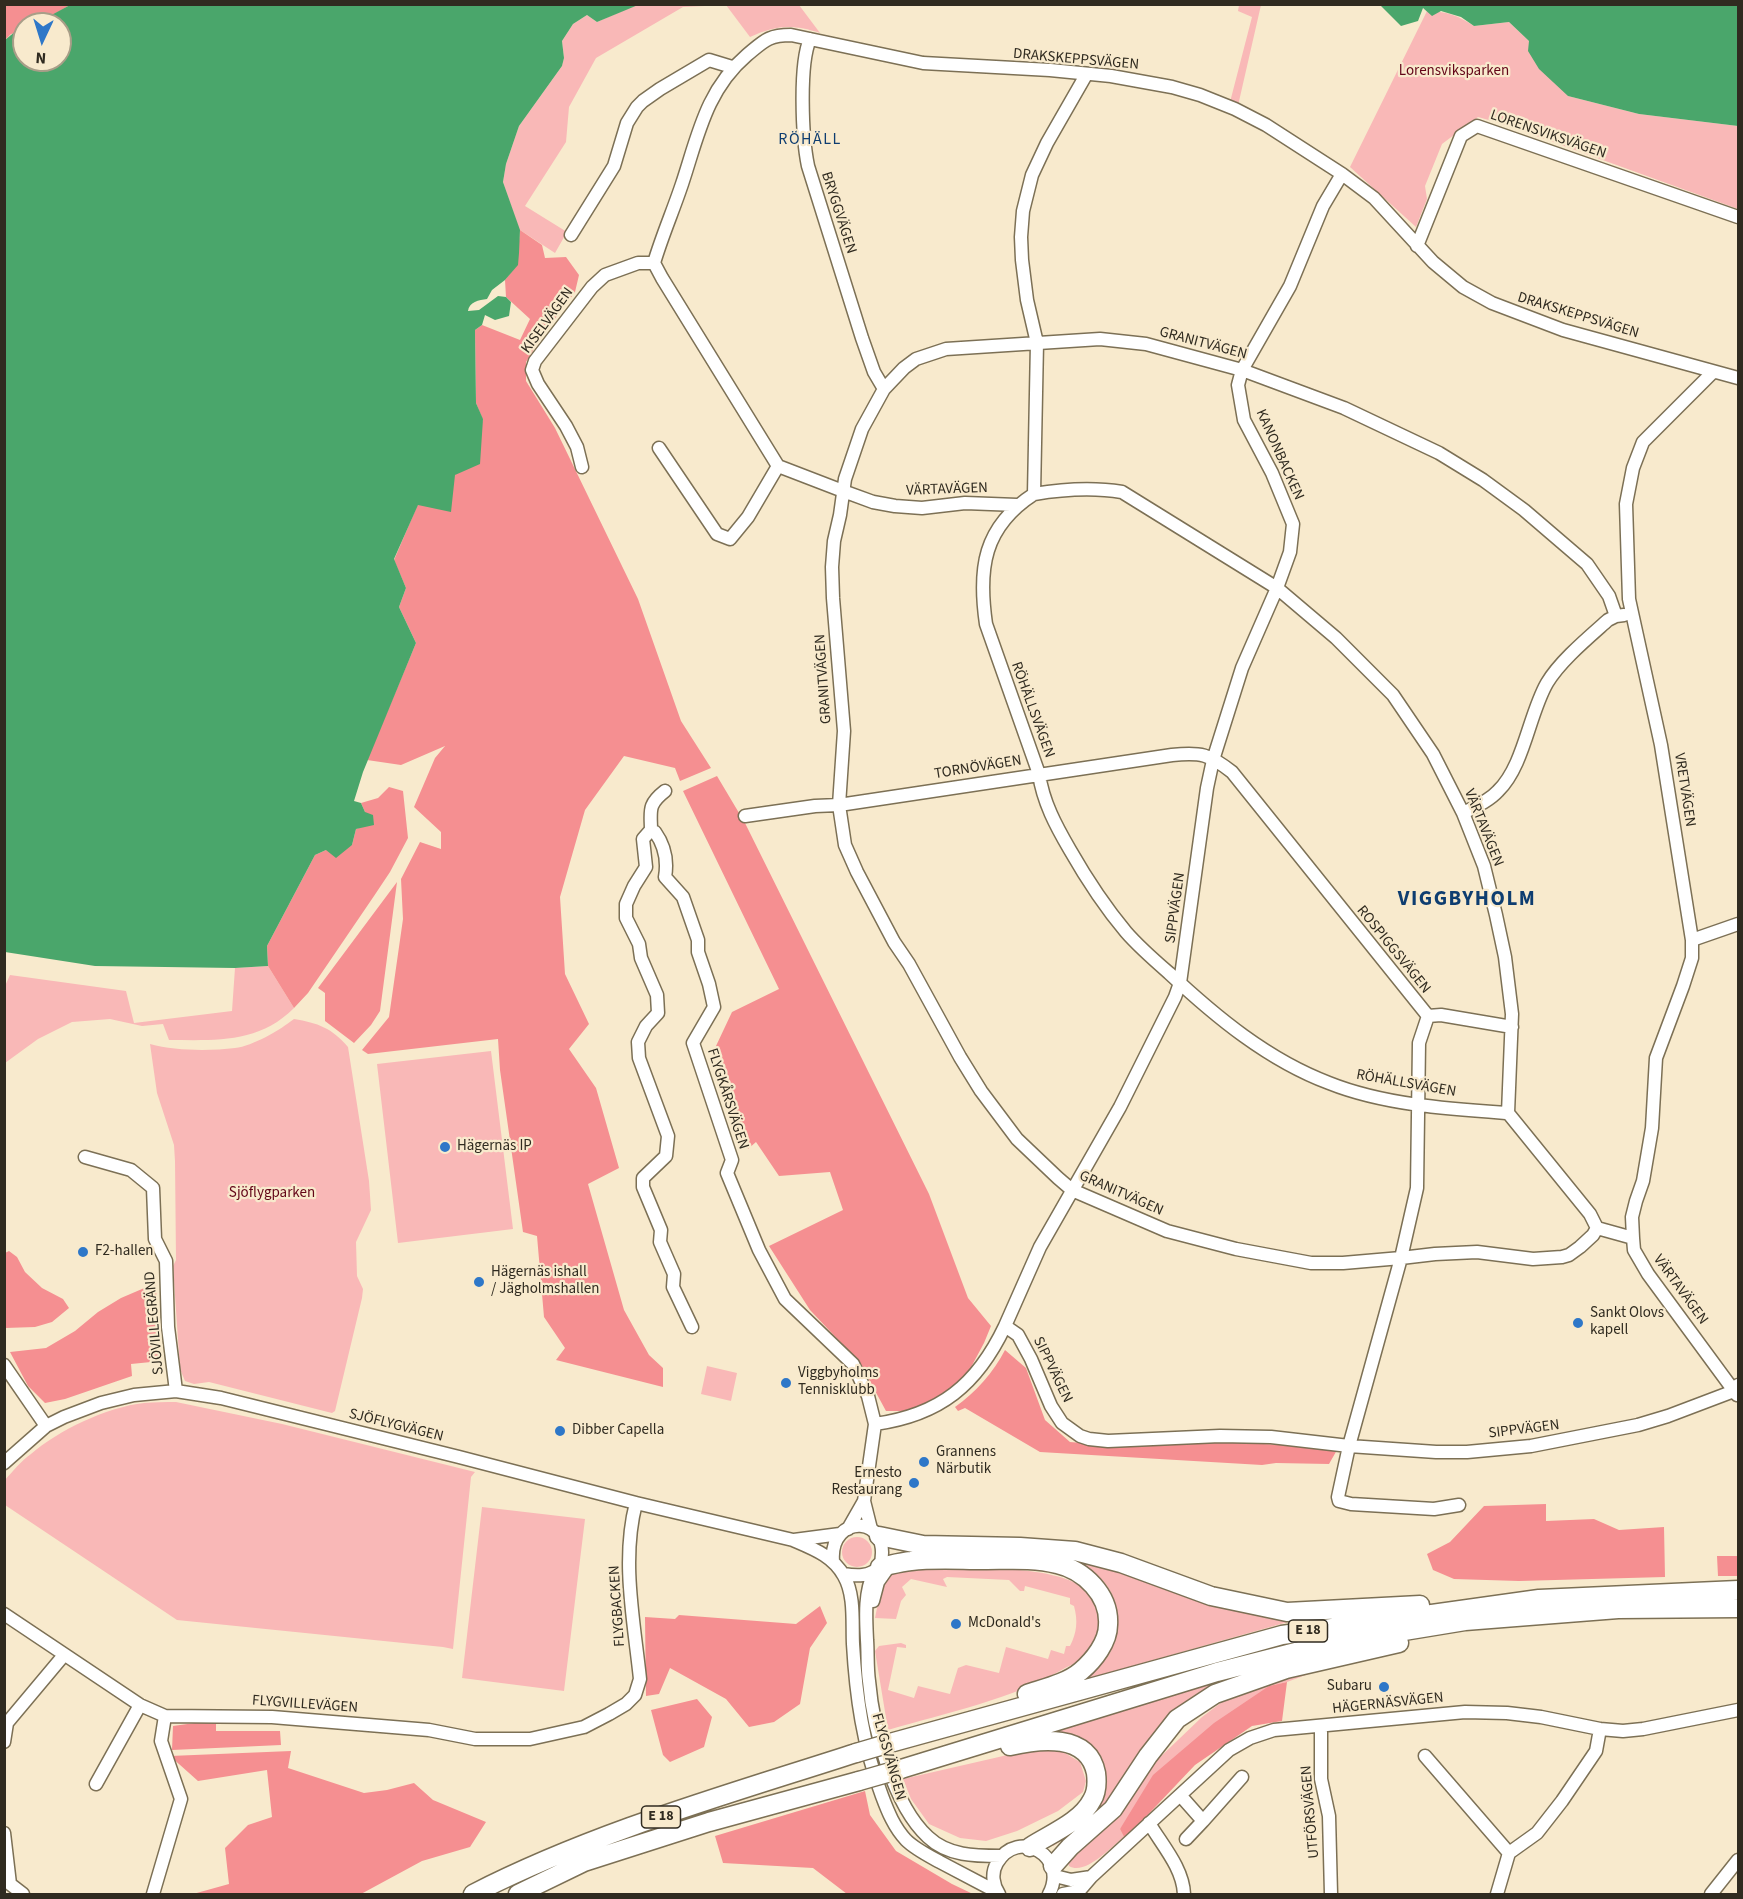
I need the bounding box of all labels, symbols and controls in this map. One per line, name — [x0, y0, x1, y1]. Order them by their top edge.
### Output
north arrow — [12, 12, 72, 72]
street label: DRAKSKEPPSVÄGEN — [1012, 46, 1140, 74]
text: N — [35, 47, 47, 69]
park label: Lorensviksparken — [1399, 63, 1509, 81]
street label: LORENSVIKSVÄGEN — [1488, 107, 1608, 163]
district label: RÖHÄLL — [778, 130, 842, 150]
street label: BRYGGVÄGEN — [816, 170, 860, 256]
street label: KISELVÄGEN — [518, 285, 578, 357]
street label: DRAKSKEPPSVÄGEN — [1515, 289, 1641, 343]
street label: GRANITVÄGEN — [1157, 324, 1249, 364]
street label: KANONBACKEN — [1251, 407, 1307, 503]
street label: VÄRTAVÄGEN — [906, 480, 988, 500]
street label: GRANITVÄGEN — [812, 633, 836, 725]
street label: RÖHÄLLSVÄGEN — [1006, 659, 1058, 761]
street label: TORNÖVÄGEN — [933, 752, 1023, 784]
street label: VRETVÄGEN — [1669, 752, 1699, 828]
street label: VÄRTAVÄGEN — [1459, 787, 1507, 869]
street label: SIPPVÄGEN — [1162, 871, 1190, 945]
district label: VIGGBYHOLM — [1398, 887, 1536, 913]
street label: ROSPIGGSVÄGEN — [1352, 902, 1434, 998]
street label: FLYGKÅRSVÄGEN — [702, 1046, 752, 1152]
street label: RÖHÄLLSVÄGEN — [1355, 1066, 1457, 1102]
place label: Hägernäs IP — [457, 1138, 532, 1156]
marker: Hägernäs IP — [438, 1140, 452, 1154]
street label: GRANITVÄGEN — [1076, 1167, 1166, 1221]
park label: Sjöflygparken — [229, 1185, 315, 1203]
place label: F2-hallen — [95, 1243, 154, 1261]
marker: F2-hallen — [76, 1245, 90, 1259]
street label: VÄRTAVÄGEN — [1649, 1252, 1711, 1328]
place label: Hägernäs ishall / Jägholmshallen — [491, 1264, 599, 1299]
street label: SJÖVILLEGRÄND — [142, 1271, 168, 1375]
marker: Hägernäs ishall / Jägholmshallen — [472, 1275, 486, 1289]
place label: Sankt Olovs kapell — [1590, 1305, 1664, 1340]
marker: Sankt Olovs kapell — [1571, 1316, 1585, 1330]
street label: SIPPVÄGEN — [1028, 1334, 1076, 1406]
place label: Viggbyholms Tennisklubb — [798, 1365, 879, 1400]
marker: Viggbyholms Tennisklubb — [779, 1376, 793, 1390]
street label: SJÖFLYGVÄGEN — [347, 1406, 445, 1446]
street label: SIPPVÄGEN — [1488, 1417, 1560, 1443]
place label: Dibber Capella — [572, 1422, 664, 1440]
marker: Dibber Capella — [553, 1424, 567, 1438]
place label: Grannens Närbutik — [936, 1444, 996, 1479]
marker: Grannens Närbutik — [917, 1455, 931, 1469]
place label: Ernesto Restaurang — [832, 1465, 902, 1500]
marker: Ernesto Restaurang — [907, 1476, 921, 1490]
street label: FLYGBACKEN — [606, 1565, 630, 1647]
place label: McDonald's — [968, 1615, 1041, 1633]
marker: McDonald's — [949, 1617, 963, 1631]
road number: E 18 — [1288, 1620, 1328, 1642]
place label: Subaru — [1327, 1678, 1372, 1696]
marker: Subaru — [1377, 1680, 1391, 1694]
street label: HÄGERNÄSVÄGEN — [1331, 1689, 1445, 1719]
street label: FLYGVILLEVÄGEN — [251, 1692, 359, 1718]
street label: FLYGSVÄNGEN — [867, 1711, 909, 1803]
street label: UTFÖRSVÄGEN — [1298, 1765, 1324, 1859]
road number: E 18 — [642, 1806, 680, 1828]

